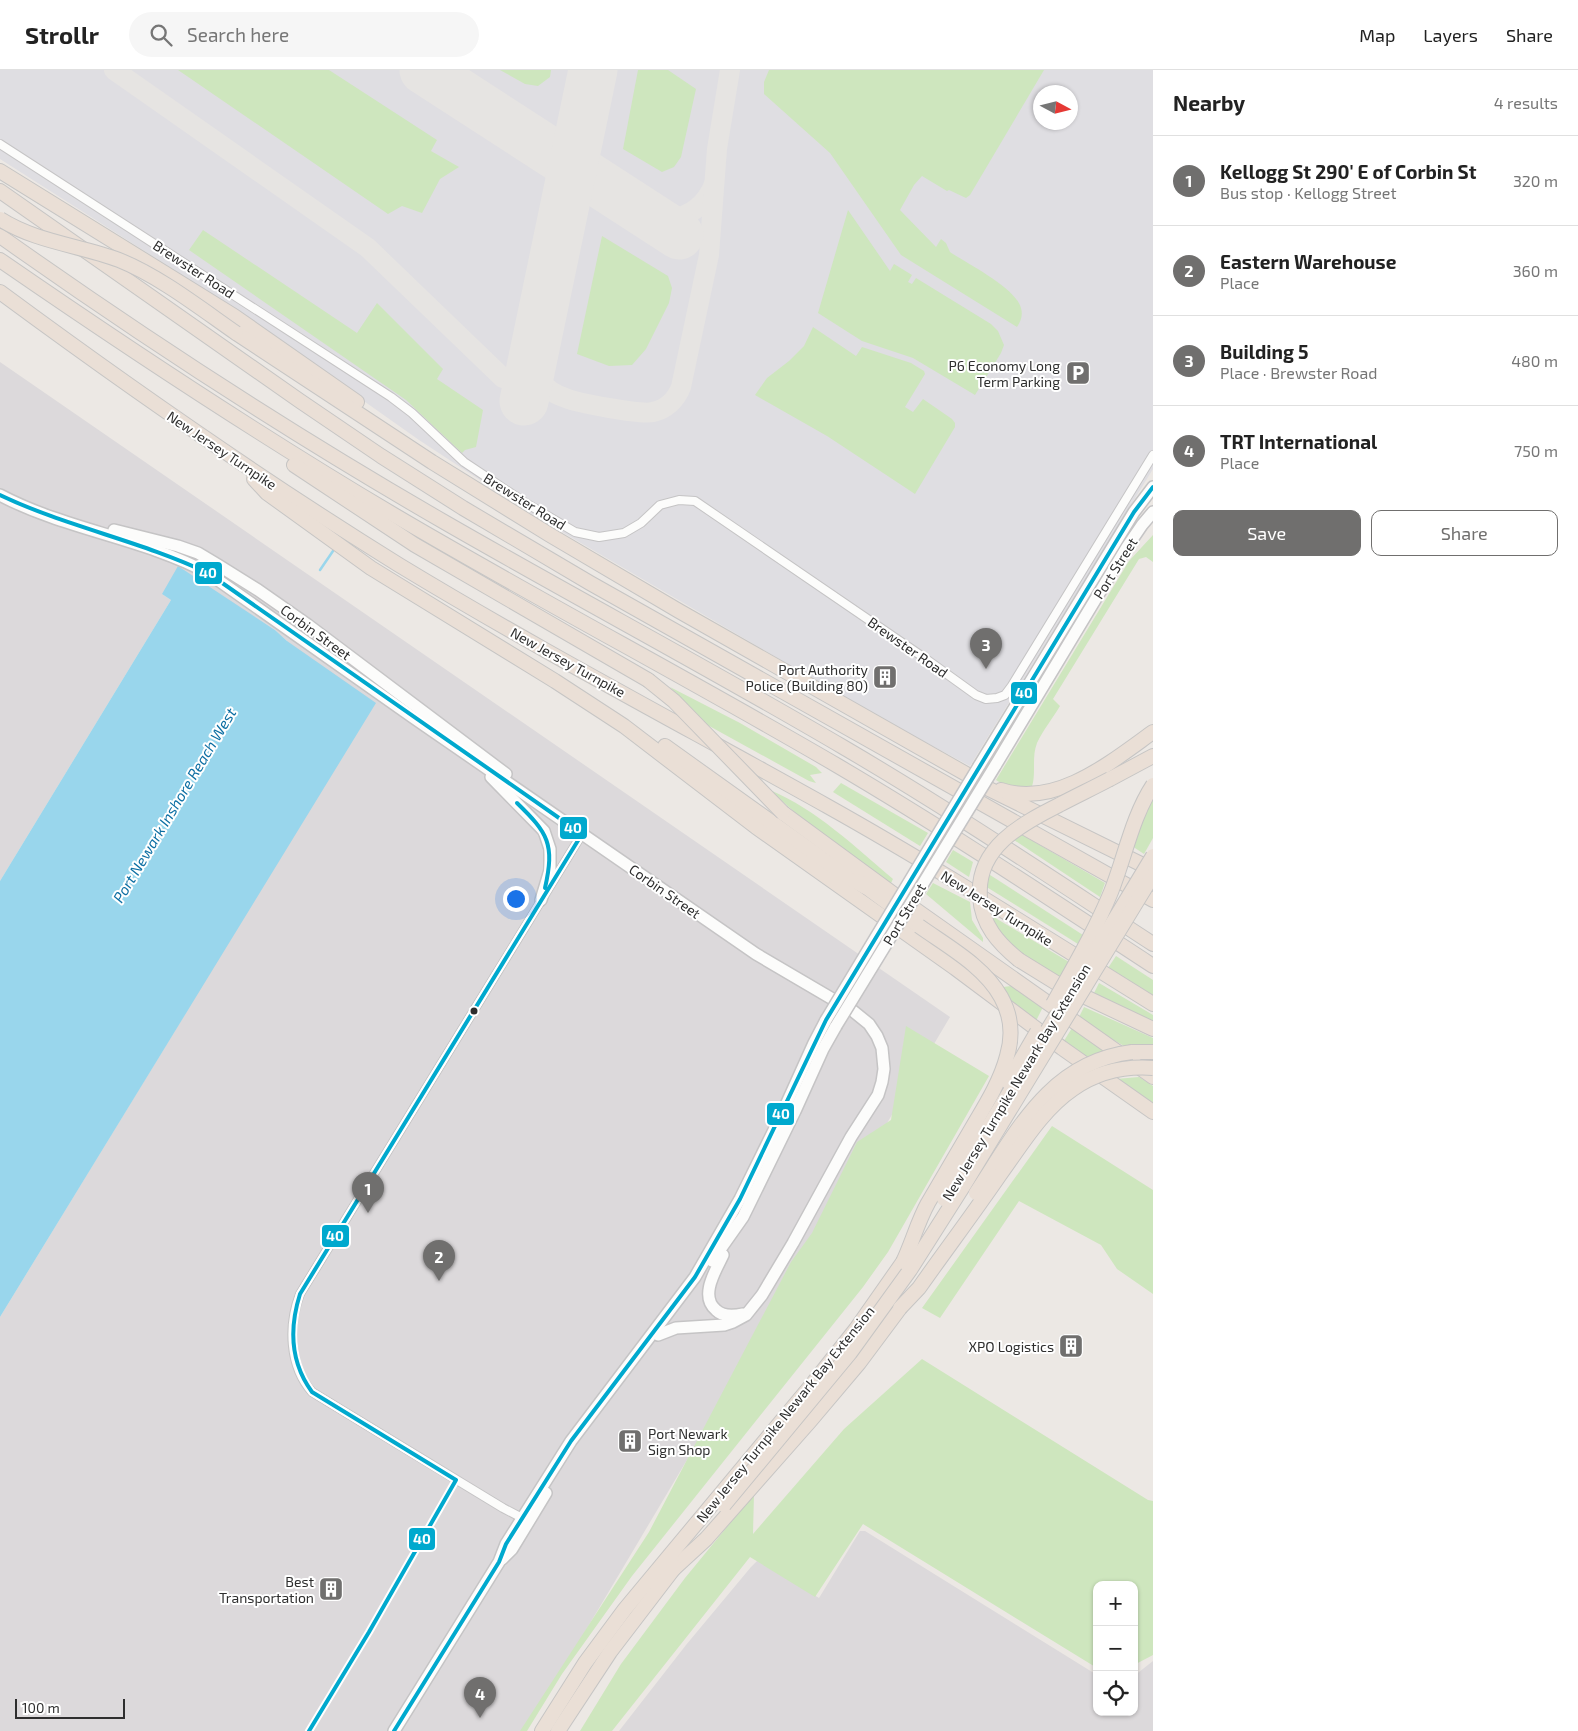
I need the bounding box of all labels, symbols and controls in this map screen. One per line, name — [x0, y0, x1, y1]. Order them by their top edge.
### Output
search box — [129, 12, 479, 57]
text: Strollr — [25, 20, 99, 49]
icon: search — [147, 21, 175, 49]
text: Search here — [187, 23, 289, 46]
text: Map — [1359, 24, 1395, 46]
text: Layers — [1423, 24, 1478, 46]
text: Share — [1506, 24, 1553, 46]
north arrow — [1033, 85, 1078, 130]
text: Nearby — [1173, 90, 1245, 115]
text: 4 results — [1494, 93, 1558, 112]
text: Kellogg St 290' E of Corbin St — [1220, 160, 1476, 183]
text: 1 — [1186, 171, 1192, 190]
text: 320 m — [1513, 171, 1558, 190]
text: Bus stop · Kellogg Street — [1220, 183, 1397, 202]
street label: Brewster Road — [150, 236, 238, 302]
text: Eastern Warehouse — [1220, 250, 1396, 273]
text: 2 — [1184, 261, 1194, 280]
text: 360 m — [1513, 261, 1558, 280]
text: Place — [1220, 273, 1259, 292]
text: Building 5 — [1220, 340, 1309, 363]
text: 3 — [1184, 351, 1194, 370]
text: 480 m — [1511, 351, 1558, 370]
place label: P6 Economy Long Term Parking — [948, 357, 1060, 390]
parking icon: P6 Economy Long Term Parking — [1065, 360, 1091, 386]
text: Place · Brewster Road — [1220, 363, 1377, 382]
street label: New Jersey Turnpike — [164, 407, 280, 493]
text: TRT International — [1220, 430, 1377, 453]
text: 4 — [1184, 441, 1194, 460]
text: 750 m — [1514, 441, 1558, 460]
text: Place — [1220, 453, 1259, 472]
street label: Brewster Road — [481, 469, 569, 533]
button: Save — [1173, 510, 1361, 556]
button: Share — [1371, 510, 1558, 556]
street label: Port Street — [1089, 534, 1141, 602]
line badge: 40 — [194, 561, 223, 585]
text: 40 — [199, 564, 217, 581]
street label: Corbin Street — [277, 601, 355, 663]
street label: Brewster Road — [865, 613, 951, 681]
street label: New Jersey Turnpike — [508, 623, 628, 701]
pin: 3 — [970, 628, 1002, 669]
place label: Port Authority Police (Building 80) — [746, 661, 869, 694]
building icon: Port Authority Police (Building 80) — [872, 664, 898, 690]
line badge: 40 — [1010, 681, 1038, 705]
text: 40 — [1015, 684, 1033, 701]
water label: Port Newark Inshore Reach West — [109, 704, 240, 906]
line badge: 40 — [559, 816, 588, 840]
text: 40 — [564, 819, 582, 836]
street label: Corbin Street — [626, 860, 704, 922]
street label: New Jersey Turnpike — [938, 867, 1056, 949]
street label: Port Street — [879, 880, 929, 948]
your location — [503, 886, 529, 912]
street label: New Jersey Turnpike Newark Bay Extension — [938, 960, 1094, 1204]
unlabelled marker — [469, 1006, 479, 1016]
line badge: 40 — [766, 1102, 795, 1126]
text: 40 — [772, 1105, 790, 1122]
pin: 1 — [352, 1172, 384, 1213]
line badge: 40 — [321, 1224, 350, 1248]
text: 40 — [326, 1227, 344, 1244]
pin: 2 — [423, 1240, 455, 1281]
street label: New Jersey Turnpike Newark Bay Extension — [692, 1302, 878, 1526]
building icon: XPO Logistics — [1058, 1333, 1084, 1359]
place label: XPO Logistics — [968, 1338, 1054, 1355]
place label: Port Newark Sign Shop — [648, 1425, 728, 1458]
building icon: Port Newark Sign Shop — [617, 1428, 643, 1454]
line badge: 40 — [408, 1527, 436, 1551]
text: 40 — [413, 1530, 431, 1547]
place label: Best Transportation — [219, 1573, 314, 1606]
building icon: Best Transportation — [318, 1576, 344, 1602]
map controls — [1093, 1581, 1138, 1716]
button: + — [1093, 1581, 1138, 1626]
button: − — [1093, 1626, 1138, 1671]
button: locate — [1093, 1671, 1138, 1716]
pin: 4 — [464, 1677, 496, 1718]
scale bar — [15, 1696, 125, 1719]
text: 100 m — [22, 1699, 60, 1716]

